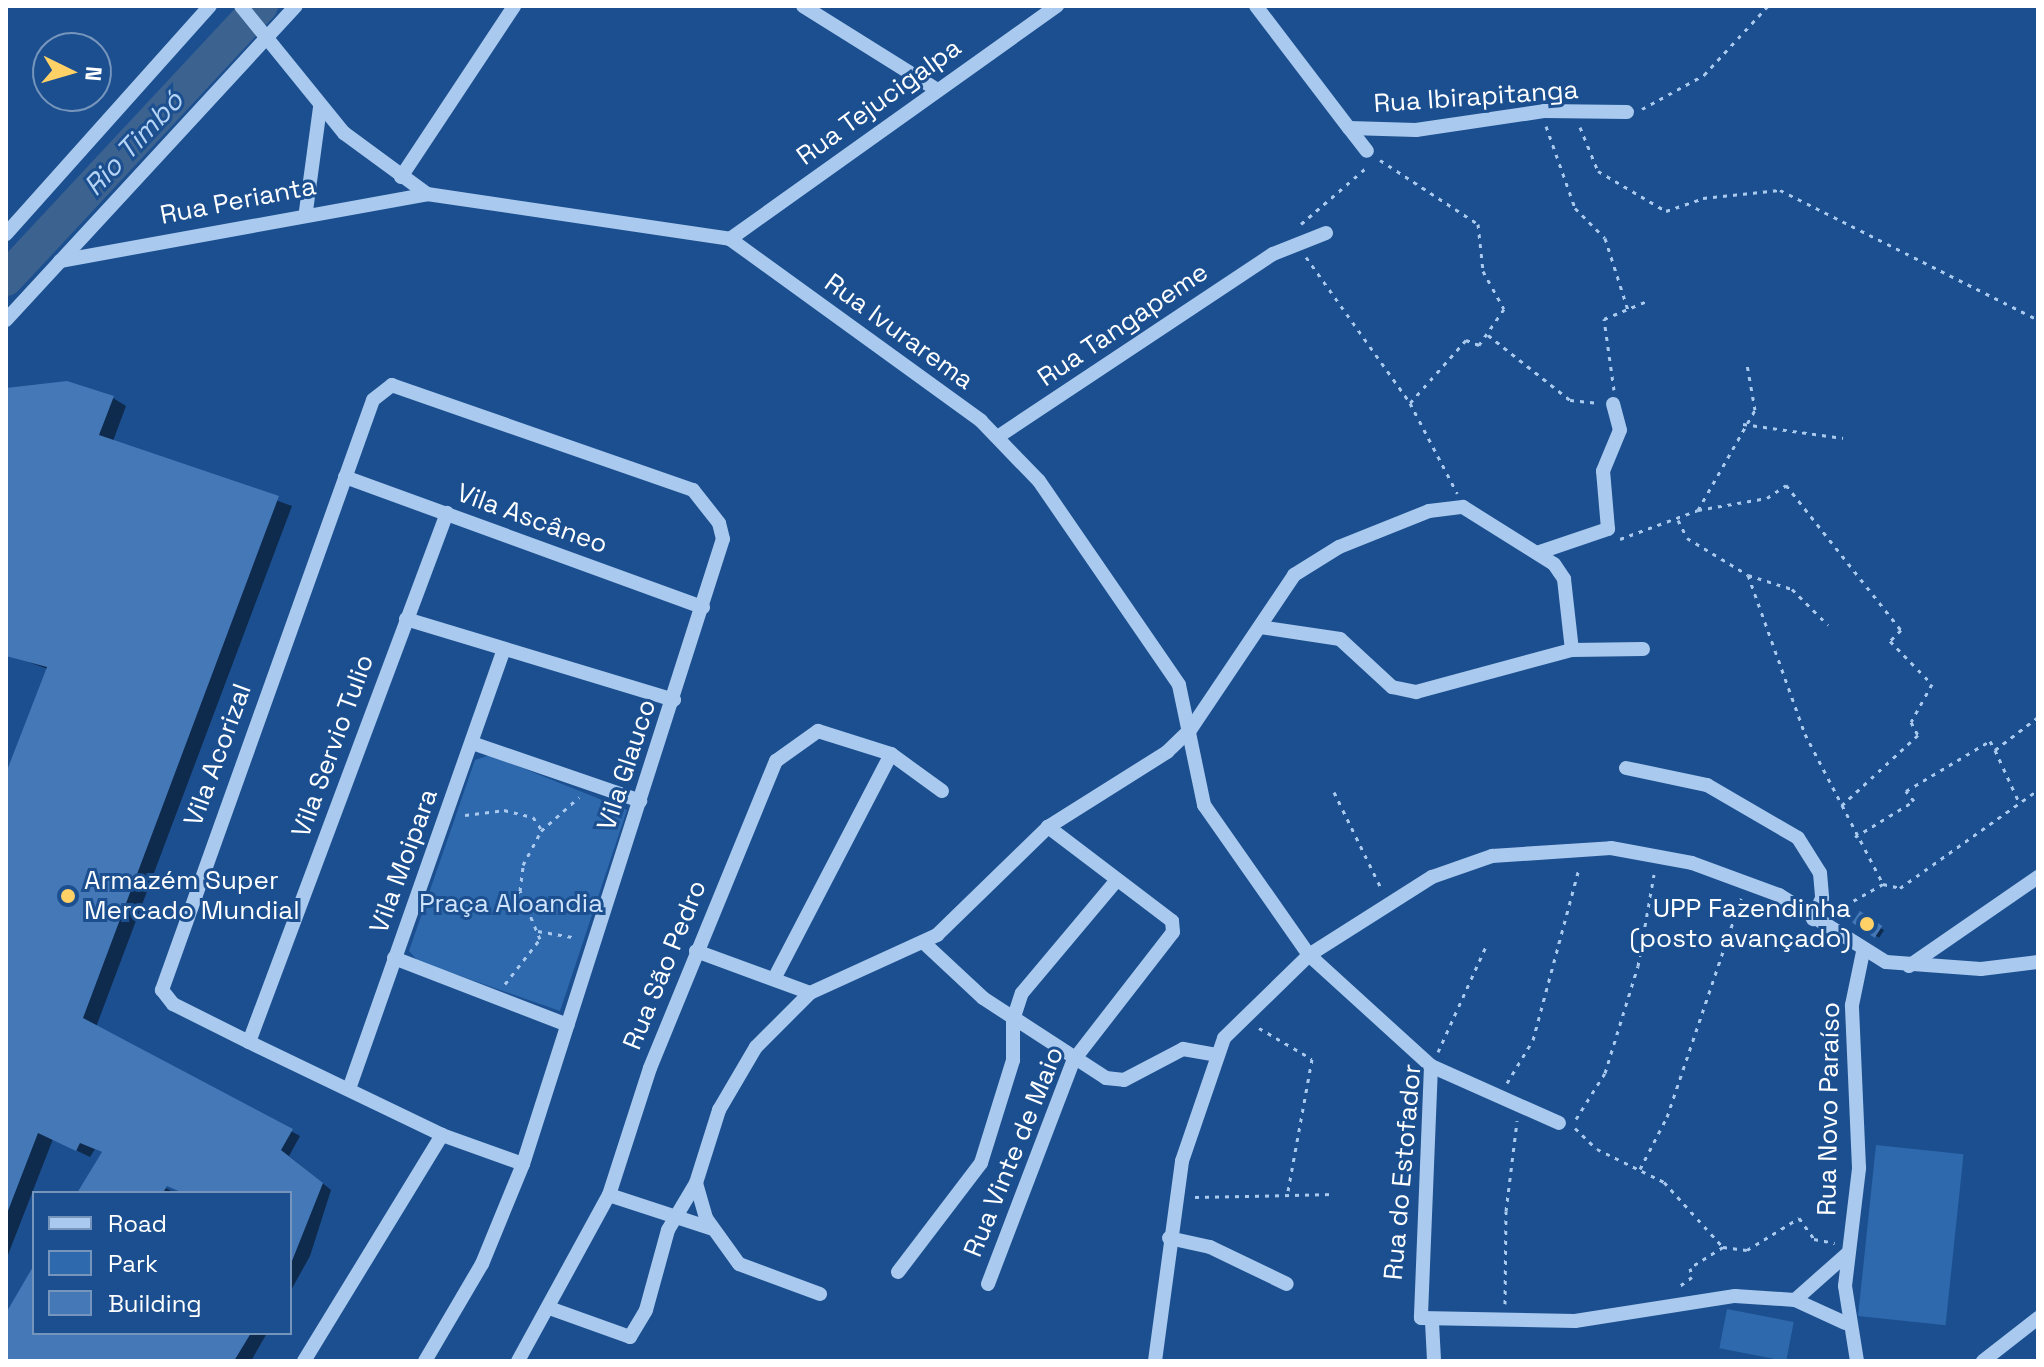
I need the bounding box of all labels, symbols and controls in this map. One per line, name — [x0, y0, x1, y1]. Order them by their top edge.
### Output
north arrow — [32, 32, 112, 112]
street label: Rua Tejucigalpa — [791, 32, 967, 172]
text: N — [79, 65, 109, 82]
street label: Rua Ibirapitanga — [1373, 74, 1579, 120]
water label: Rio Timbó — [76, 83, 190, 203]
street label: Rua Perianta — [157, 171, 319, 231]
street label: Rua Tangapeme — [1032, 256, 1214, 394]
street label: Rua Ivurarema — [818, 267, 980, 397]
street label: Vila Ascâneo — [452, 477, 612, 561]
street label: Vila Servio Tulio — [285, 650, 381, 842]
street label: Vila Acorizal — [178, 679, 258, 831]
street label: Vila Glauco — [591, 695, 663, 835]
street label: Vila Moipara — [363, 785, 445, 937]
place label: Armazém Super Mercado Mundial — [84, 865, 300, 926]
street label: Rua São Pedro — [617, 876, 713, 1054]
marker: Armazém Super Mercado Mundial — [59, 887, 77, 905]
park label: Praça Aloandia — [419, 888, 603, 920]
place label: UPP Fazendinha (posto avançado) — [1630, 893, 1851, 954]
marker: UPP Fazendinha (posto avançado) — [1858, 915, 1876, 933]
street label: Rua Novo Paraíso — [1812, 1002, 1846, 1216]
street label: Rua Vinte de Maio — [958, 1042, 1070, 1262]
street label: Rua do Estofador — [1378, 1063, 1428, 1281]
legend — [32, 1191, 292, 1335]
text: Road — [108, 1208, 167, 1239]
text: Park — [108, 1248, 158, 1279]
text: Building — [108, 1288, 202, 1319]

